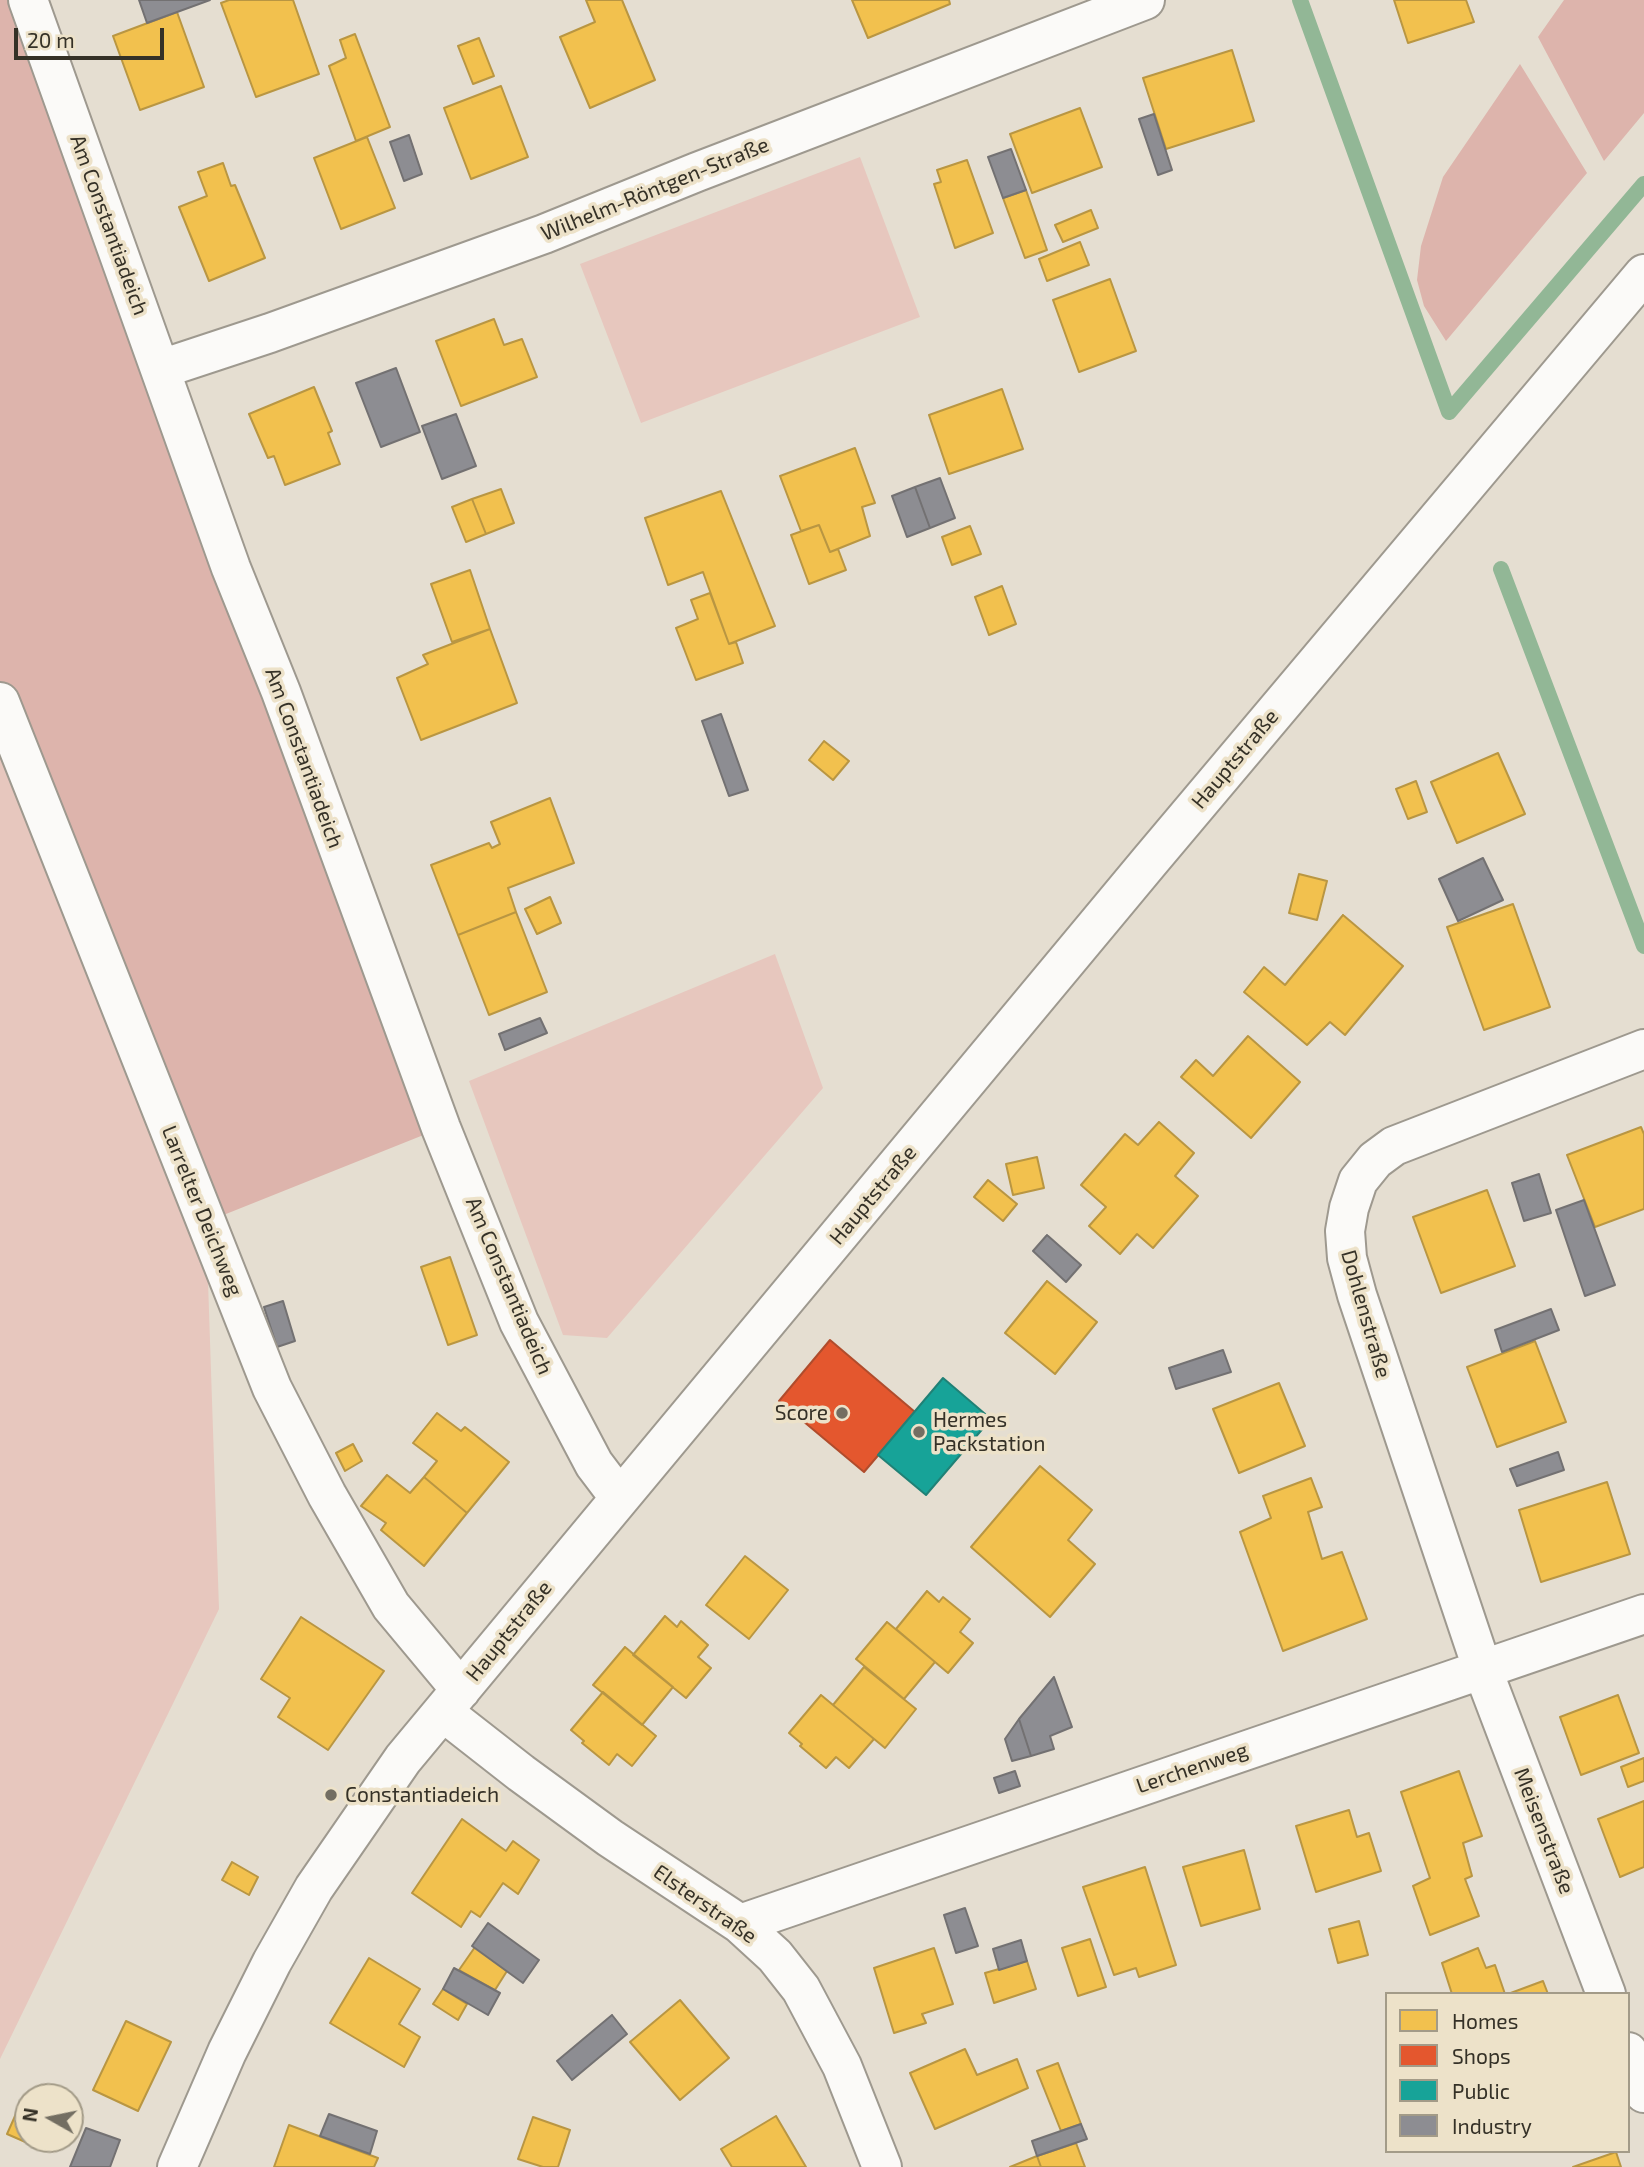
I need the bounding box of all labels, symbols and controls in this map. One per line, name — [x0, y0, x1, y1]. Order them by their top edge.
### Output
scale bar — [18, 14, 168, 58]
text: 20 m — [27, 27, 75, 52]
street label: Am Constantiadeich — [65, 131, 153, 319]
street label: Wilhelm-Röntgen-Straße — [538, 132, 772, 246]
street label: Am Constantiadeich — [260, 664, 348, 852]
street label: Hauptstraße — [1186, 704, 1284, 814]
street label: Larrelter Deichweg — [156, 1122, 248, 1300]
street label: Hauptstraße — [824, 1140, 922, 1250]
street label: Am Constantiadeich — [460, 1193, 558, 1379]
street label: Dohlenstraße — [1336, 1247, 1396, 1381]
place label: Score — [775, 1400, 828, 1426]
marker: Score — [834, 1405, 850, 1421]
place label: Hermes Packstation — [933, 1407, 1045, 1457]
marker: Hermes Packstation — [911, 1424, 927, 1440]
street label: Hauptstraße — [461, 1576, 557, 1686]
street label: Lerchenweg — [1133, 1737, 1251, 1799]
street label: Meisenstraße — [1508, 1764, 1580, 1898]
place label: Constantiadeich — [345, 1782, 499, 1808]
marker: Constantiadeich — [323, 1787, 339, 1803]
street label: Elsterstraße — [648, 1859, 762, 1949]
legend — [1385, 1992, 1630, 2153]
text: Homes — [1452, 2008, 1518, 2033]
text: Shops — [1452, 2043, 1511, 2068]
text: Public — [1452, 2078, 1510, 2103]
north arrow — [14, 2083, 84, 2153]
text: N — [17, 2106, 42, 2124]
text: Industry — [1452, 2113, 1532, 2138]

